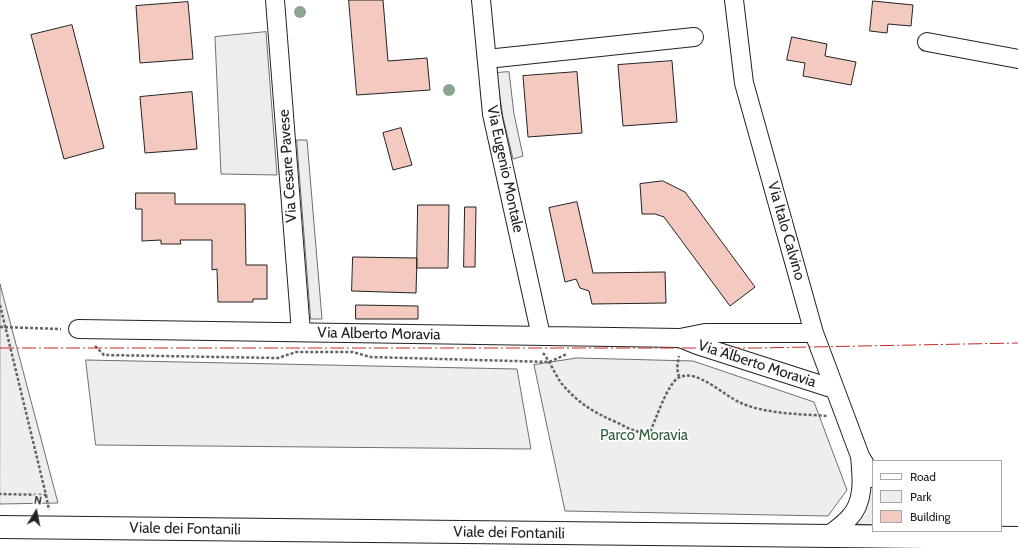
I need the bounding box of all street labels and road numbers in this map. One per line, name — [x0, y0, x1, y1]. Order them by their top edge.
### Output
street label: Via Eugenio Montale — [483, 104, 527, 234]
street label: Via Cesare Pavese — [275, 109, 301, 223]
street label: Via Italo Calvino — [763, 180, 809, 282]
street label: Via Alberto Moravia — [317, 324, 441, 344]
street label: Via Alberto Moravia — [696, 336, 818, 392]
street label: Viale dei Fontanili — [129, 519, 241, 539]
street label: Viale dei Fontanili — [453, 523, 565, 543]

